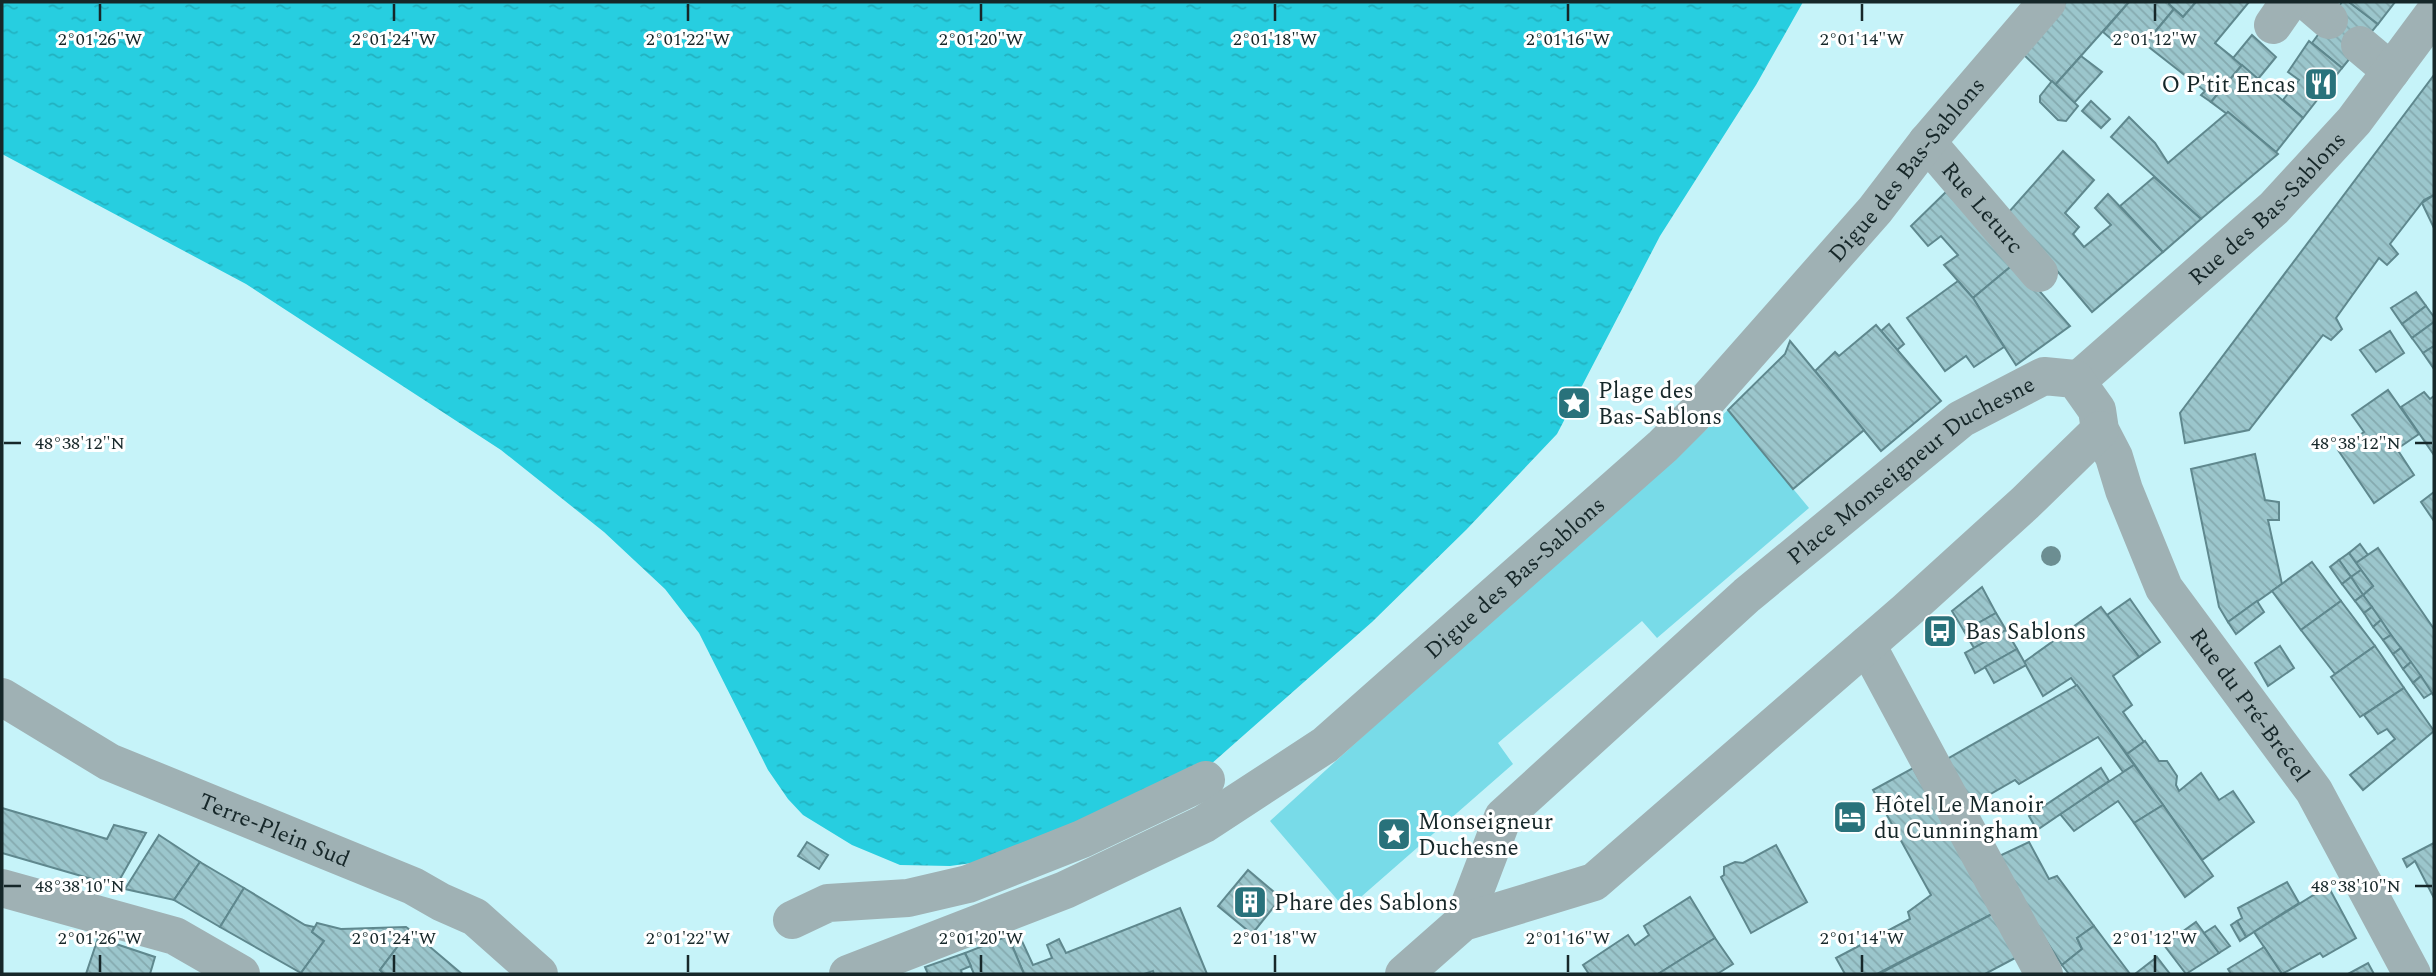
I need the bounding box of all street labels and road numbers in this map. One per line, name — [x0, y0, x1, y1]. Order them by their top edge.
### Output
street label: Digue des Bas-Sablons — [1820, 70, 1994, 271]
street label: Rue des Bas-Sablons — [2181, 124, 2355, 295]
street label: Rue Leturc — [1932, 154, 2031, 262]
street label: Place Monseigneur Duchesne — [1780, 368, 2041, 574]
street label: Digue des Bas-Sablons — [1417, 489, 1614, 668]
street label: Rue du Pré-Brécel — [2180, 621, 2318, 790]
street label: Terre-Plein Sud — [193, 784, 355, 878]

